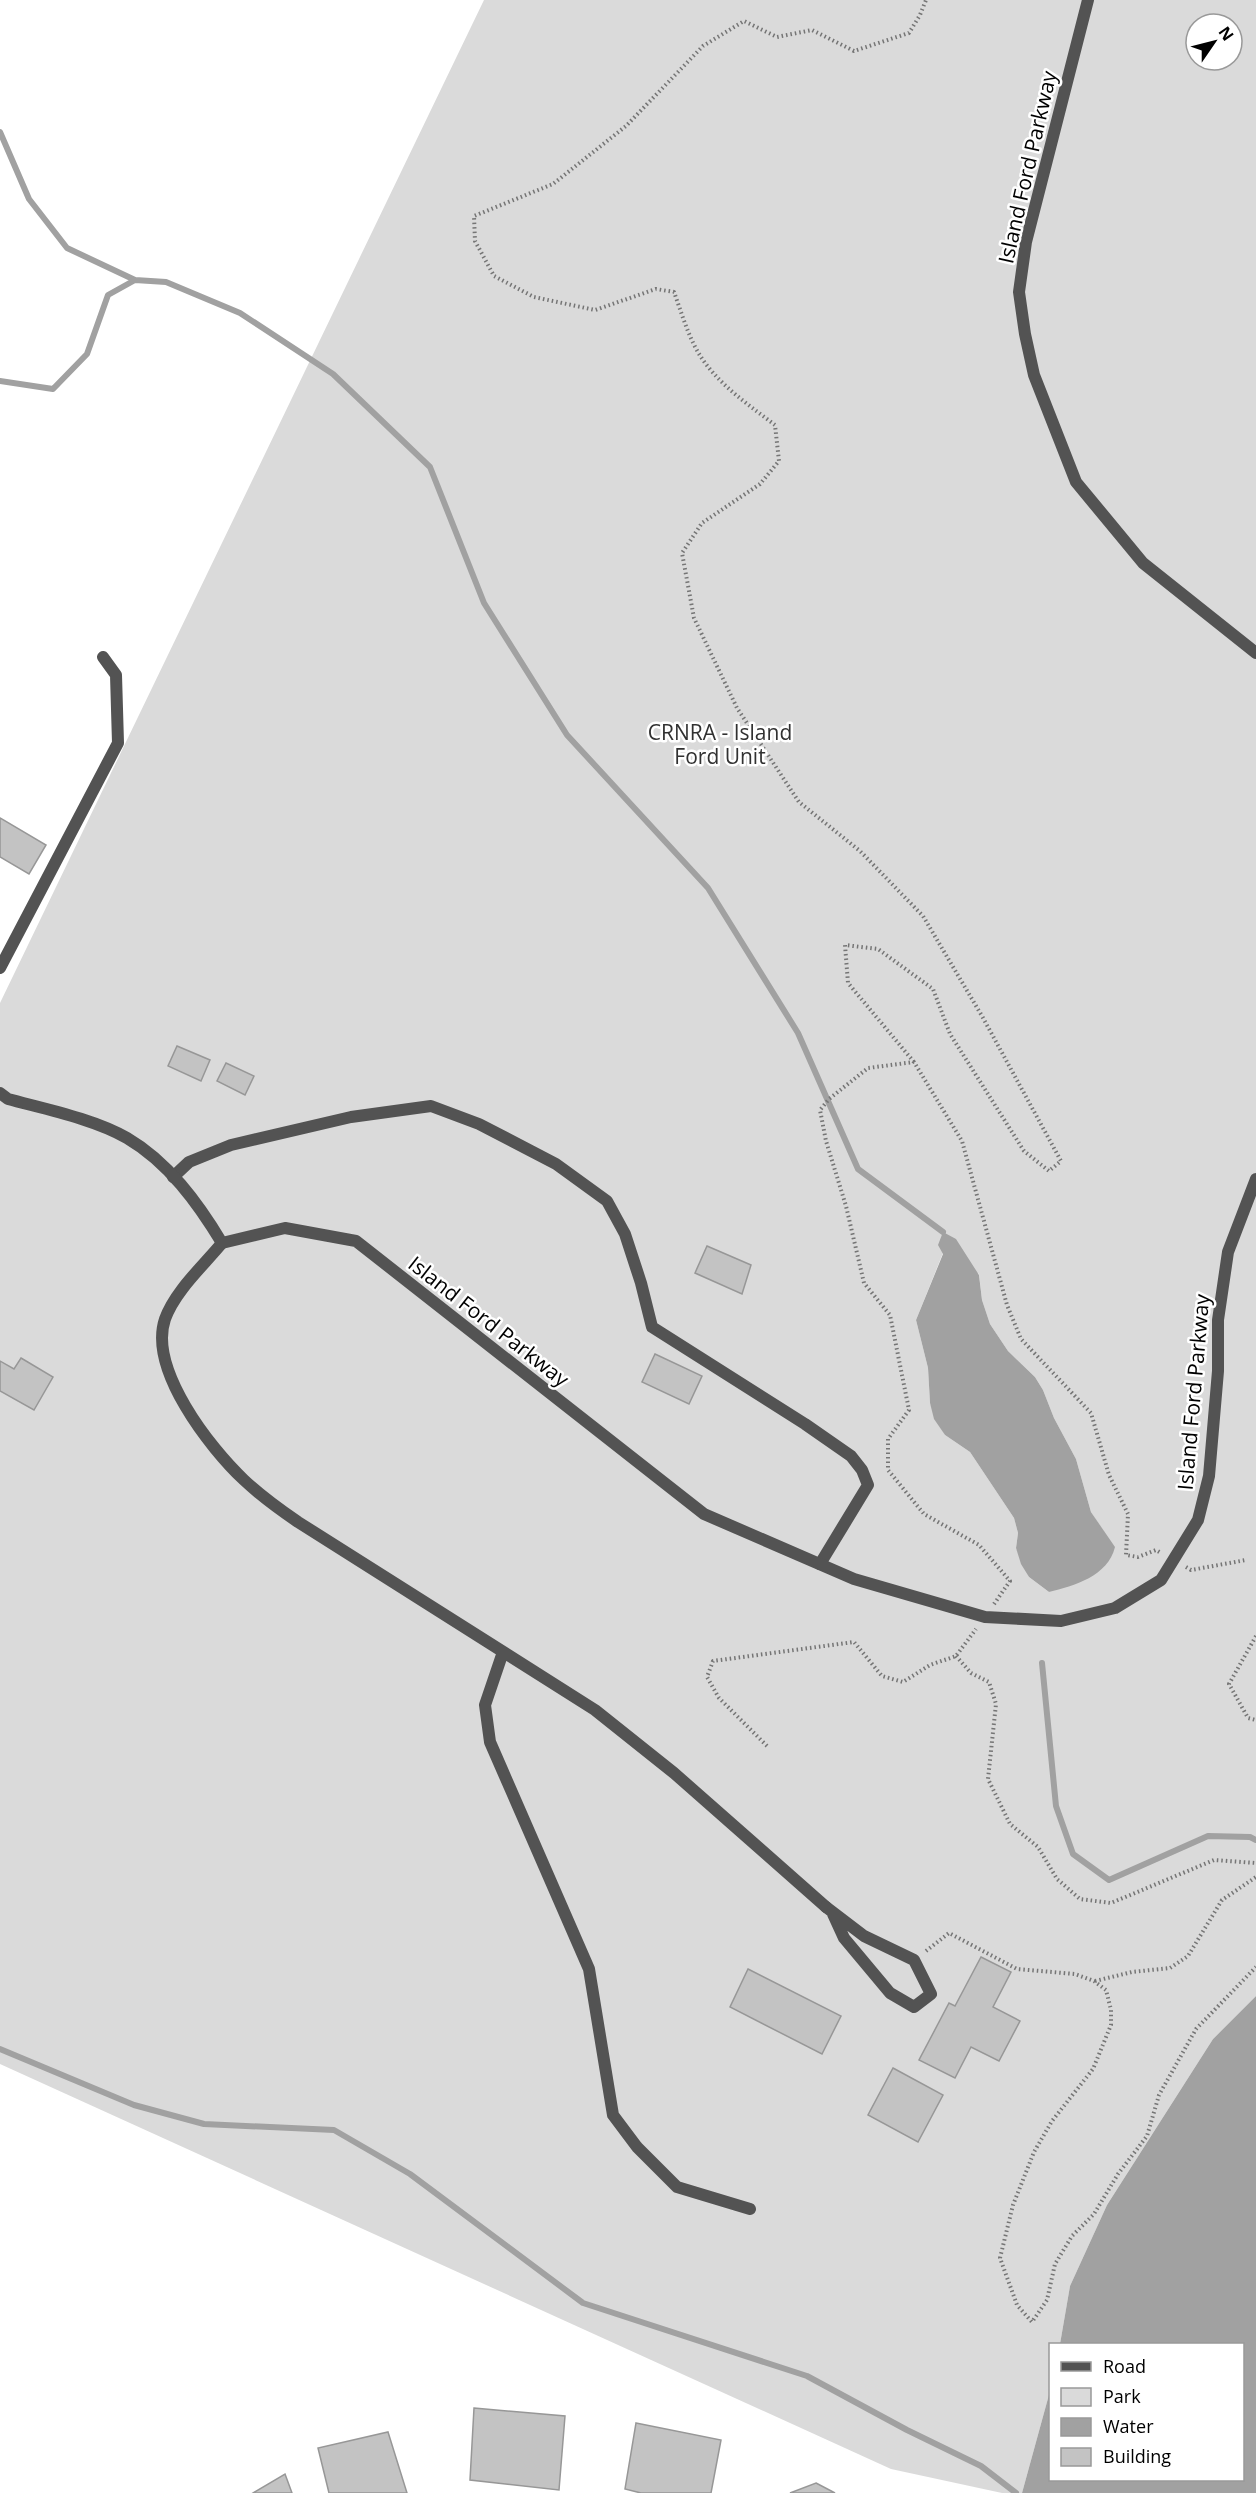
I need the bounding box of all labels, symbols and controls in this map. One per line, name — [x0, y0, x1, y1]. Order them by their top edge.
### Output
north arrow — [1184, 12, 1244, 72]
text: N — [1214, 22, 1239, 45]
street label: Island Ford Parkway — [991, 68, 1063, 266]
park label: CRNRA - Island Ford Unit — [648, 718, 792, 770]
street label: Island Ford Parkway — [403, 1249, 576, 1393]
street label: Island Ford Parkway — [1170, 1292, 1216, 1491]
legend — [1049, 2343, 1244, 2481]
text: Road — [1103, 2354, 1146, 2378]
text: Park — [1103, 2384, 1141, 2408]
text: Water — [1103, 2414, 1154, 2438]
text: Building — [1103, 2444, 1171, 2468]

